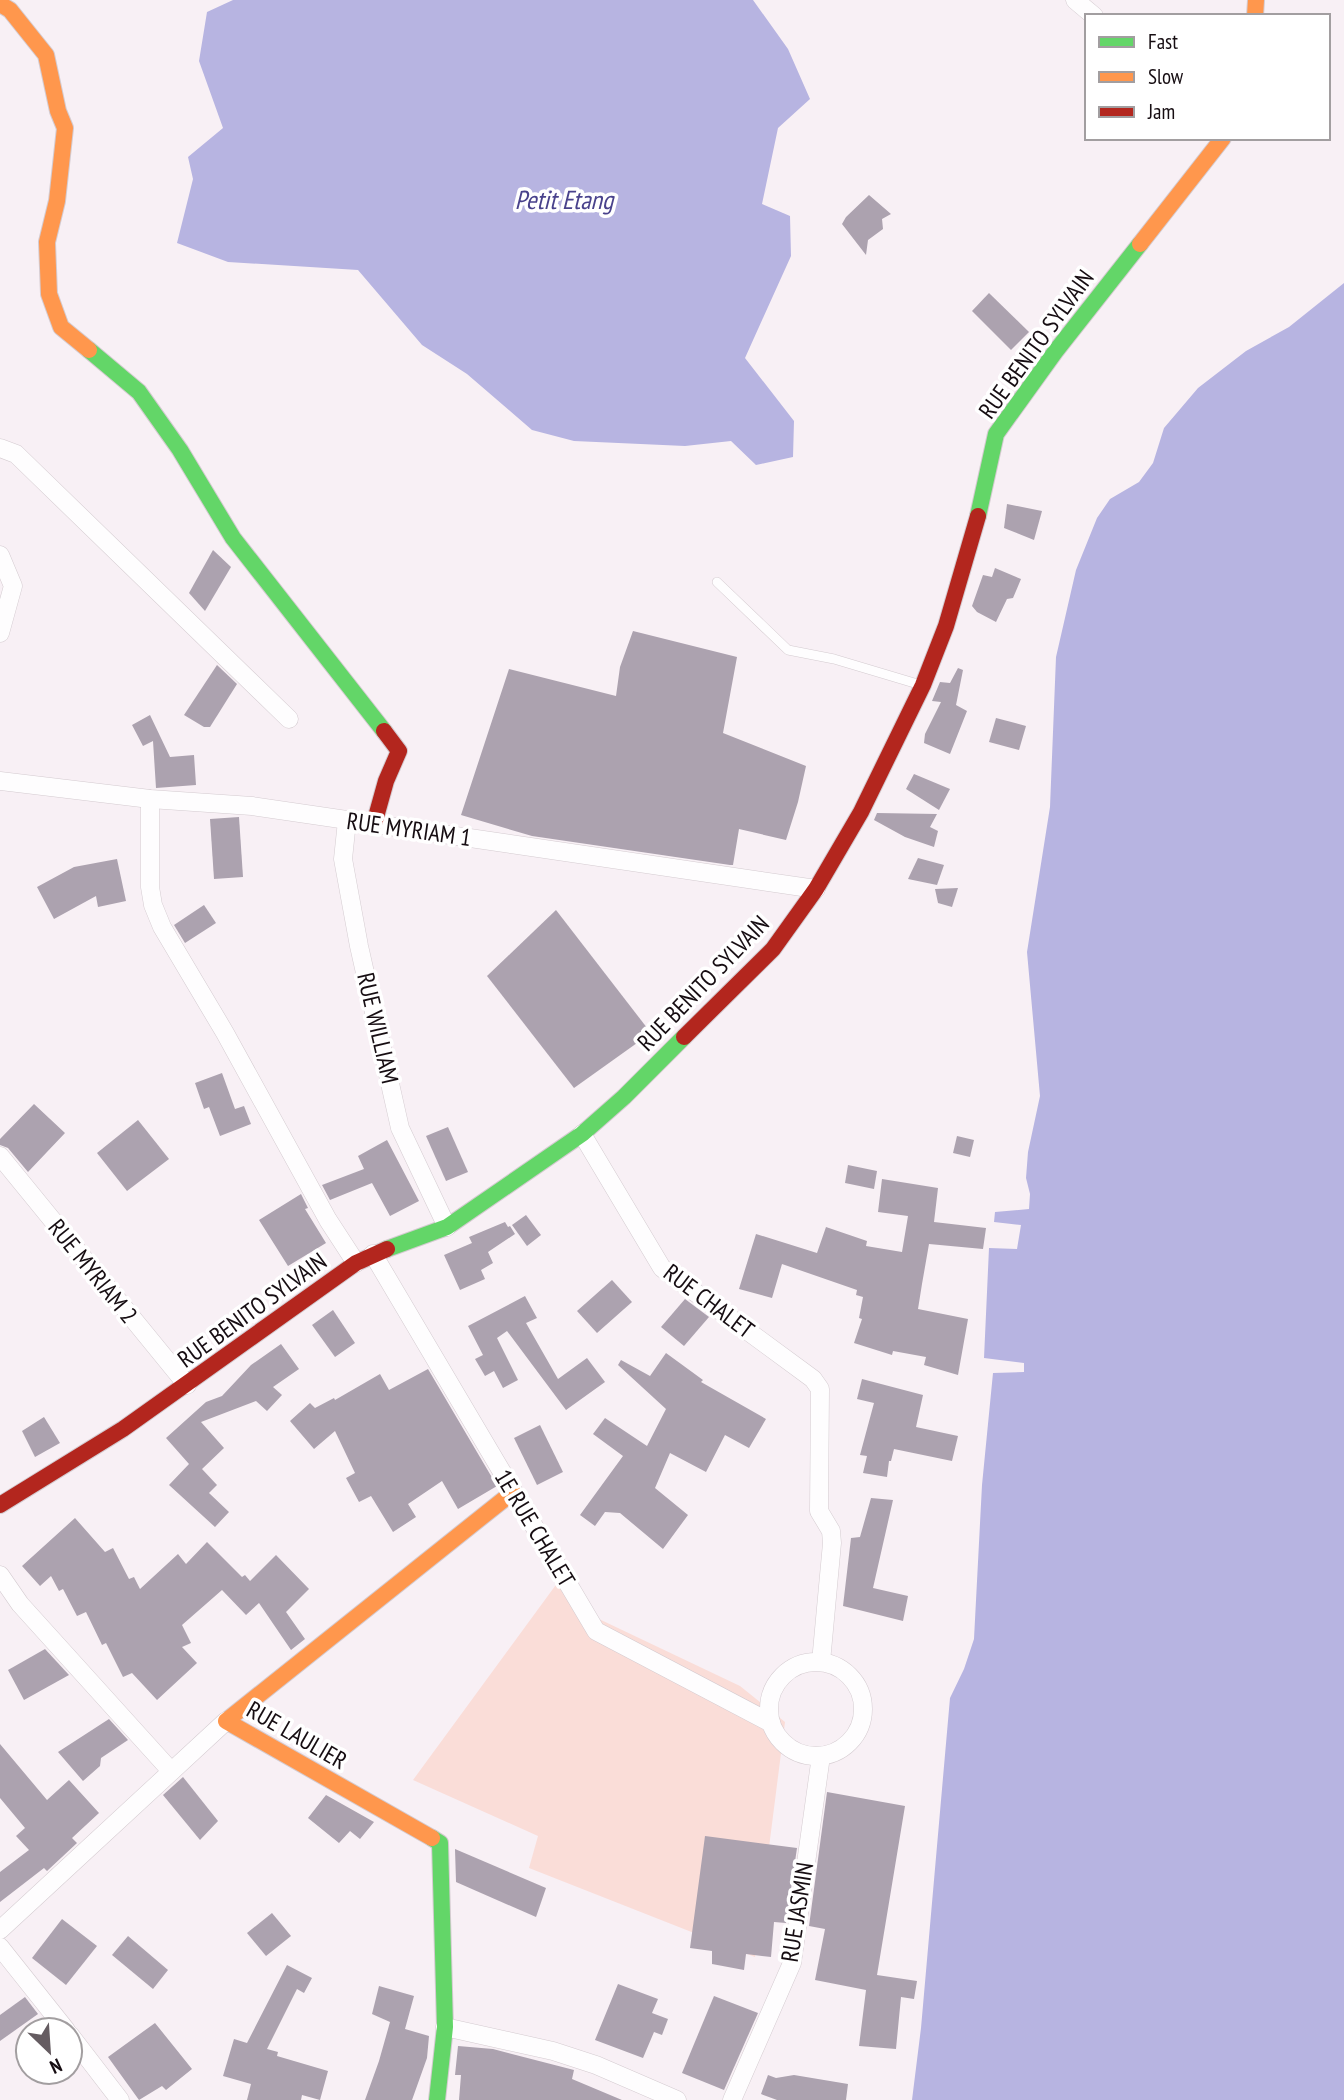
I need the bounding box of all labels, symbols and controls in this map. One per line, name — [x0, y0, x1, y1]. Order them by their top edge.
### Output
legend — [1085, 14, 1330, 140]
text: Fast — [1148, 28, 1178, 55]
text: Slow — [1148, 63, 1184, 90]
text: Jam — [1147, 98, 1175, 125]
water label: Petit Etang — [515, 183, 615, 216]
street label: RUE BENITO SYLVAIN — [972, 263, 1100, 425]
street label: RUE MYRIAM 1 — [345, 805, 473, 853]
street label: RUE BENITO SYLVAIN — [630, 909, 776, 1057]
street label: RUE WILLIAM — [350, 970, 406, 1086]
street label: RUE MYRIAM 2 — [42, 1213, 144, 1329]
street label: RUE BENITO SYLVAIN — [171, 1246, 333, 1374]
street label: RUE CHALET — [658, 1257, 761, 1345]
street label: 1E RUE CHALET — [488, 1464, 582, 1593]
street label: RUE LAULIER — [241, 1694, 353, 1776]
street label: RUE JASMIN — [774, 1860, 820, 1964]
north arrow — [14, 2016, 84, 2086]
text: N — [46, 2053, 66, 2079]

